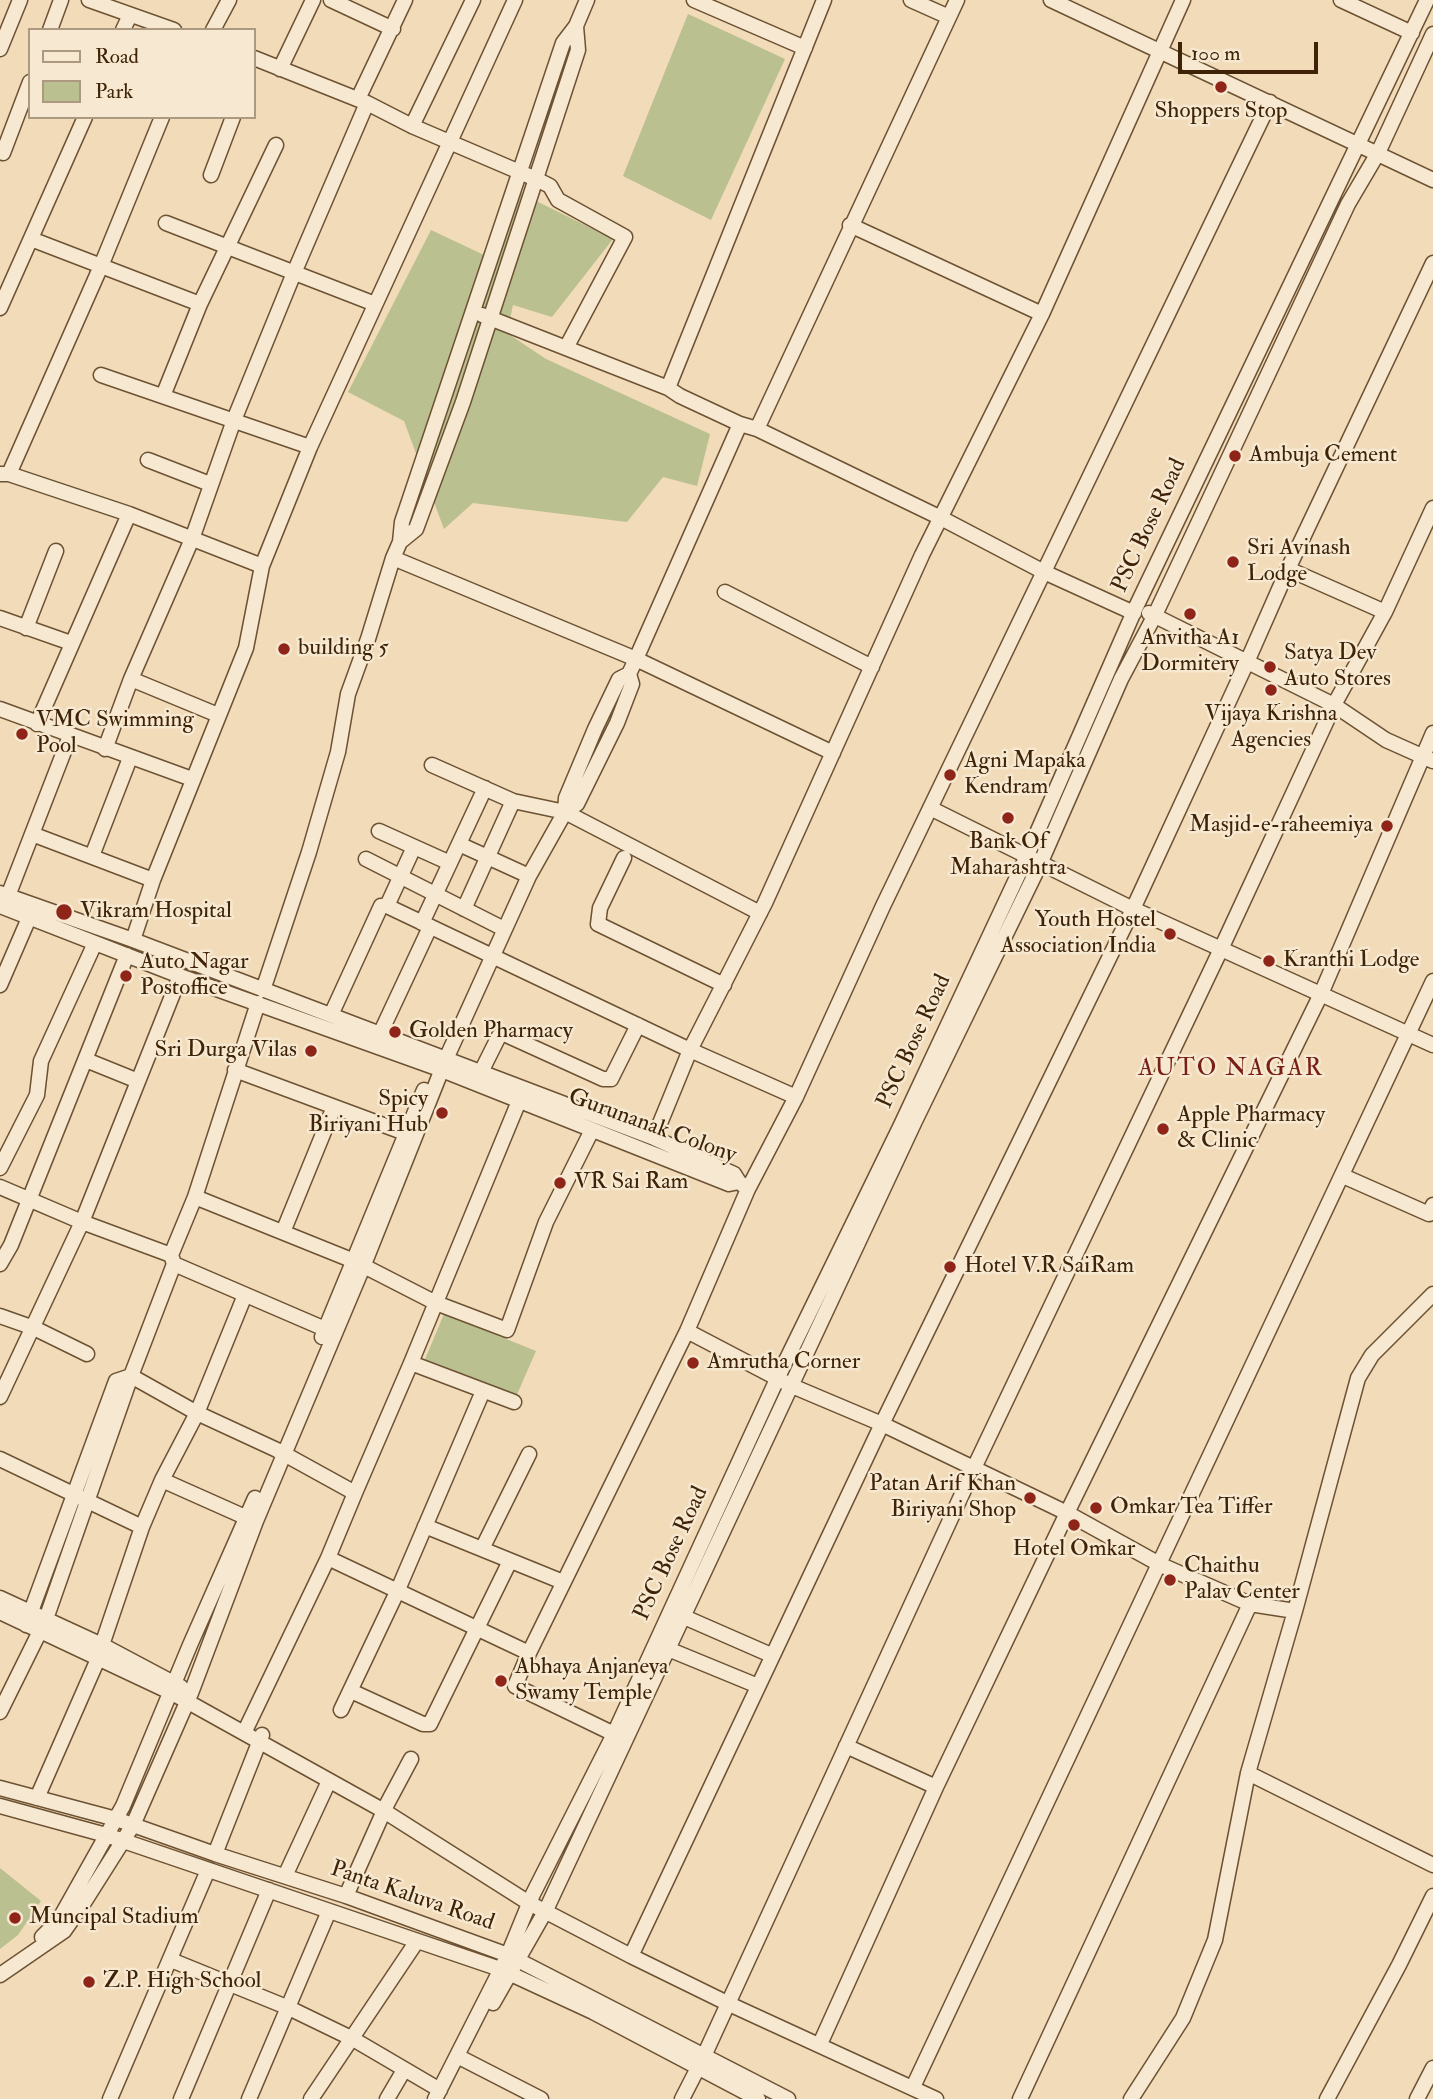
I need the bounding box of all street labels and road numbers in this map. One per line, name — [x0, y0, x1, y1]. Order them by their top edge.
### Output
street label: PSC Bose Road — [1107, 455, 1193, 597]
street label: PSC Bose Road — [872, 971, 958, 1113]
street label: Gurunanak Colony — [564, 1084, 740, 1170]
street label: PSC Bose Road — [629, 1483, 715, 1625]
street label: Panta Kaluva Road — [327, 1856, 497, 1938]

